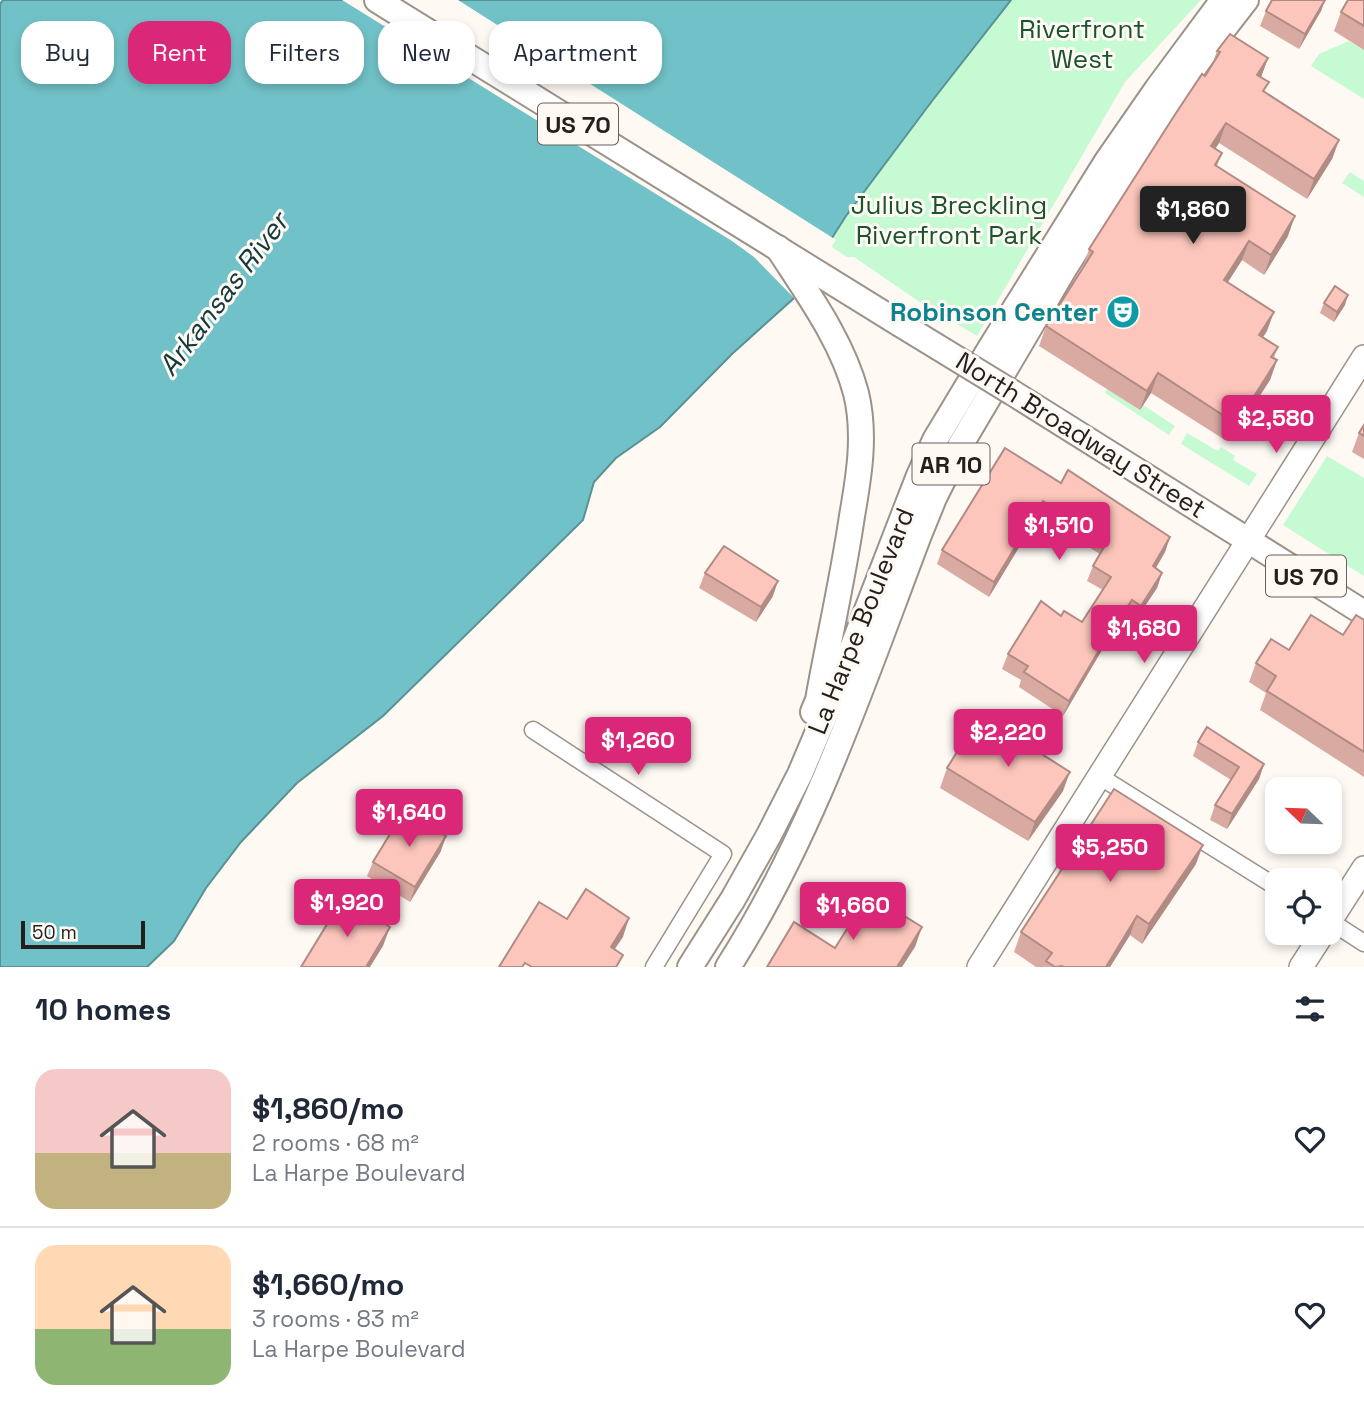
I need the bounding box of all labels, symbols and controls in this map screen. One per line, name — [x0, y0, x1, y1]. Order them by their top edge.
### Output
park label: Riverfront West — [1019, 12, 1145, 76]
chip: Buy — [21, 21, 114, 84]
chip: Rent — [128, 21, 231, 84]
chip: Filters — [245, 21, 364, 84]
chip: New — [378, 21, 475, 84]
chip: Apartment — [489, 21, 662, 84]
road number: US 70 — [538, 104, 618, 144]
pin: $1,860 — [1136, 187, 1250, 246]
park label: Julius Breckling Riverfront Park — [851, 188, 1047, 252]
text: $1,860 — [1156, 194, 1230, 224]
water label: Arkansas River — [150, 203, 298, 383]
theatre icon: Robinson Center — [1104, 293, 1142, 331]
place label: Robinson Center — [890, 295, 1098, 329]
street label: North Broadway Street — [949, 344, 1213, 526]
pin: $2,580 — [1219, 396, 1333, 455]
text: $2,580 — [1238, 403, 1314, 433]
road number: AR 10 — [912, 444, 990, 485]
street label: La Harpe Boulevard — [800, 503, 922, 739]
pin: $1,510 — [1002, 503, 1116, 562]
text: $1,510 — [1024, 510, 1094, 540]
road number: US 70 — [1266, 556, 1346, 596]
pin: $1,680 — [1087, 606, 1201, 665]
text: $1,680 — [1107, 613, 1181, 643]
pin: $2,220 — [951, 710, 1065, 769]
text: $2,220 — [970, 717, 1046, 747]
pin: $1,260 — [581, 718, 695, 777]
text: $1,260 — [601, 725, 675, 755]
north arrow — [1265, 777, 1342, 854]
map controls — [1265, 777, 1342, 945]
pin: $1,640 — [352, 790, 466, 849]
text: $1,640 — [372, 797, 446, 827]
pin: $5,250 — [1053, 824, 1167, 884]
text: $5,250 — [1072, 832, 1148, 862]
button: locate — [1265, 868, 1342, 945]
pin: $1,920 — [290, 880, 404, 939]
pin: $1,660 — [796, 883, 910, 942]
text: $1,920 — [310, 887, 384, 917]
text: $1,660 — [816, 890, 890, 920]
scale bar — [21, 918, 145, 950]
text: 50 m — [32, 920, 77, 945]
text: 10 homes — [35, 990, 171, 1029]
icon: filters — [1291, 990, 1329, 1028]
text: $1,860/mo — [252, 1089, 404, 1128]
icon: home — [91, 1097, 175, 1181]
icon: heart — [1291, 1120, 1329, 1158]
text: 2 rooms · 68 m² — [252, 1128, 419, 1158]
text: La Harpe Boulevard — [252, 1158, 466, 1188]
text: $1,660/mo — [252, 1265, 404, 1304]
icon: home — [91, 1273, 175, 1357]
icon: heart — [1291, 1296, 1329, 1334]
text: 3 rooms · 83 m² — [252, 1304, 419, 1334]
text: La Harpe Boulevard — [252, 1334, 466, 1364]

